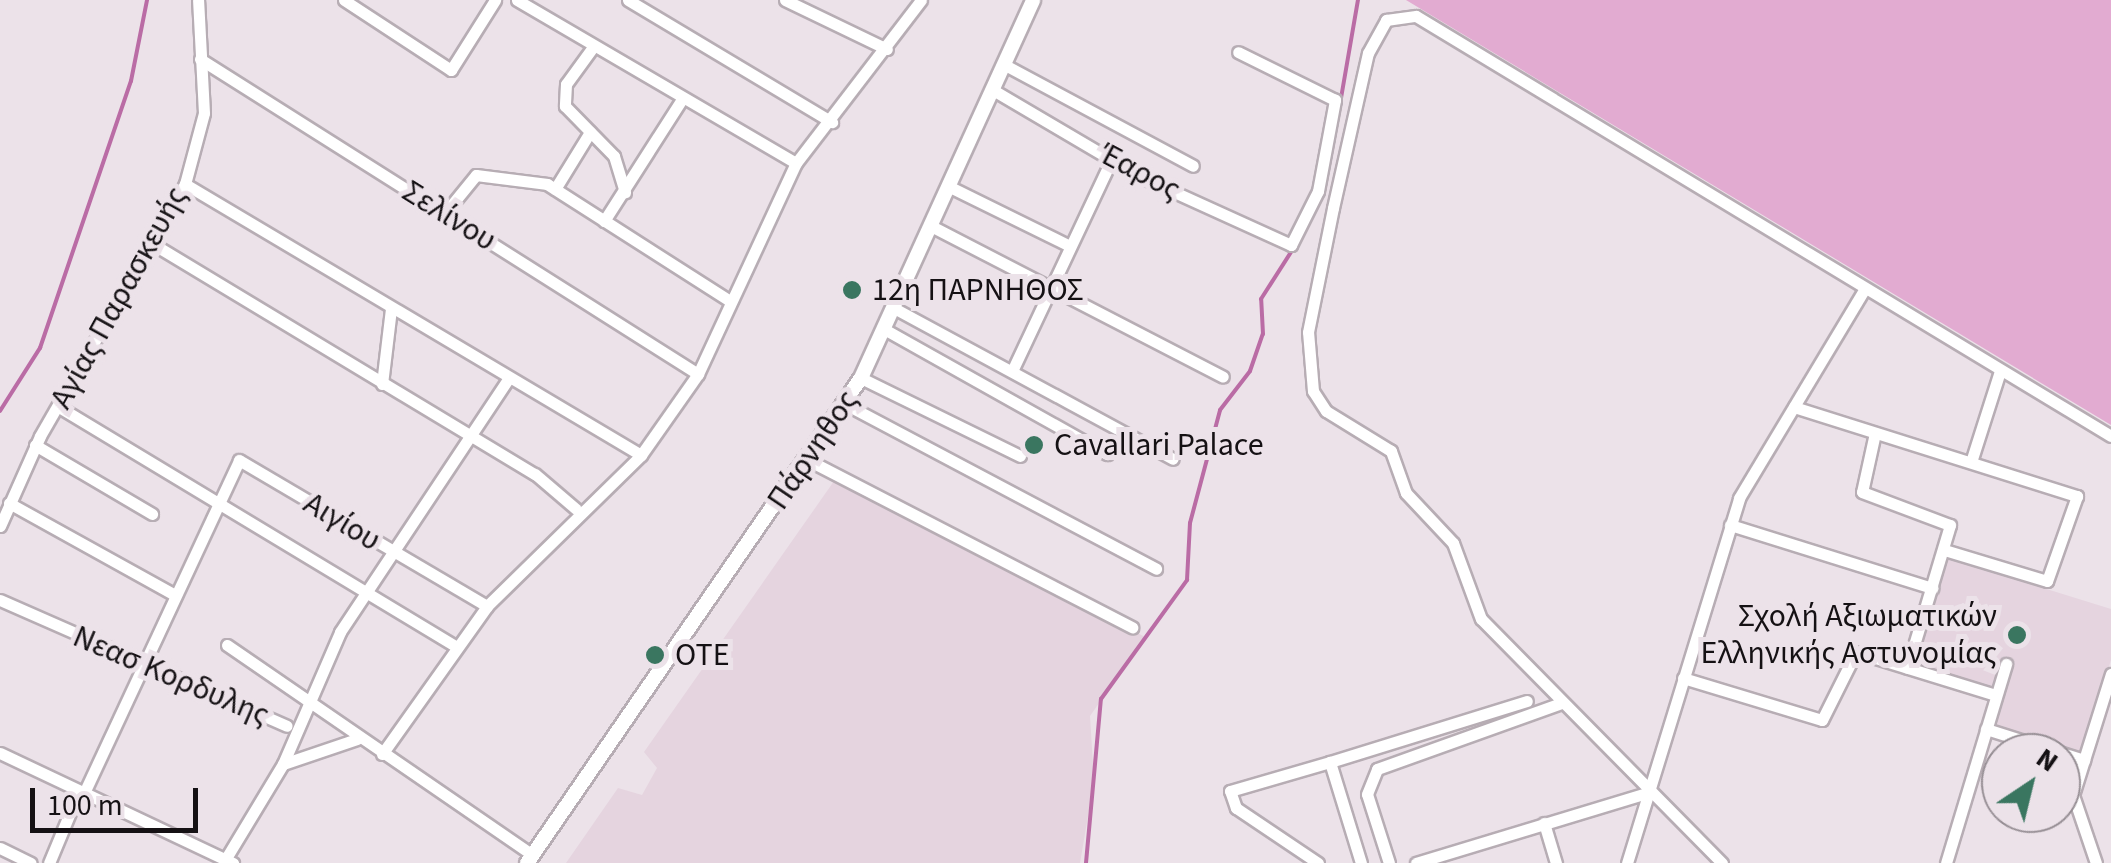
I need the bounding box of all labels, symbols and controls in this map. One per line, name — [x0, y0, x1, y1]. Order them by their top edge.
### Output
street label: Έαρος — [1093, 135, 1187, 209]
street label: Σελίνου — [395, 172, 503, 260]
street label: Αγίας Παρασκευής — [42, 180, 196, 416]
place label: 12η ΠΑΡΝΗΘΟΣ — [872, 271, 1084, 309]
marker: 12η ΠΑΡΝΗΘΟΣ — [841, 279, 863, 301]
street label: Πάρνηθος — [759, 383, 867, 517]
place label: Cavallari Palace — [1054, 426, 1264, 464]
marker: Cavallari Palace — [1023, 434, 1045, 456]
street label: Αιγίου — [297, 484, 387, 560]
place label: Σχολή Αξιωματικών Ελληνικής Αστυνομίας — [1700, 598, 1997, 673]
street label: Νεασ Κορδυλης — [67, 617, 275, 735]
marker: Σχολή Αξιωματικών Ελληνικής Αστυνομίας — [2006, 624, 2028, 646]
place label: ΟΤΕ — [675, 636, 730, 674]
marker: ΟΤΕ — [644, 644, 666, 666]
north arrow — [1981, 733, 2081, 833]
text: N — [2028, 738, 2066, 782]
scale bar — [35, 768, 202, 830]
text: 100 m — [47, 784, 123, 827]

